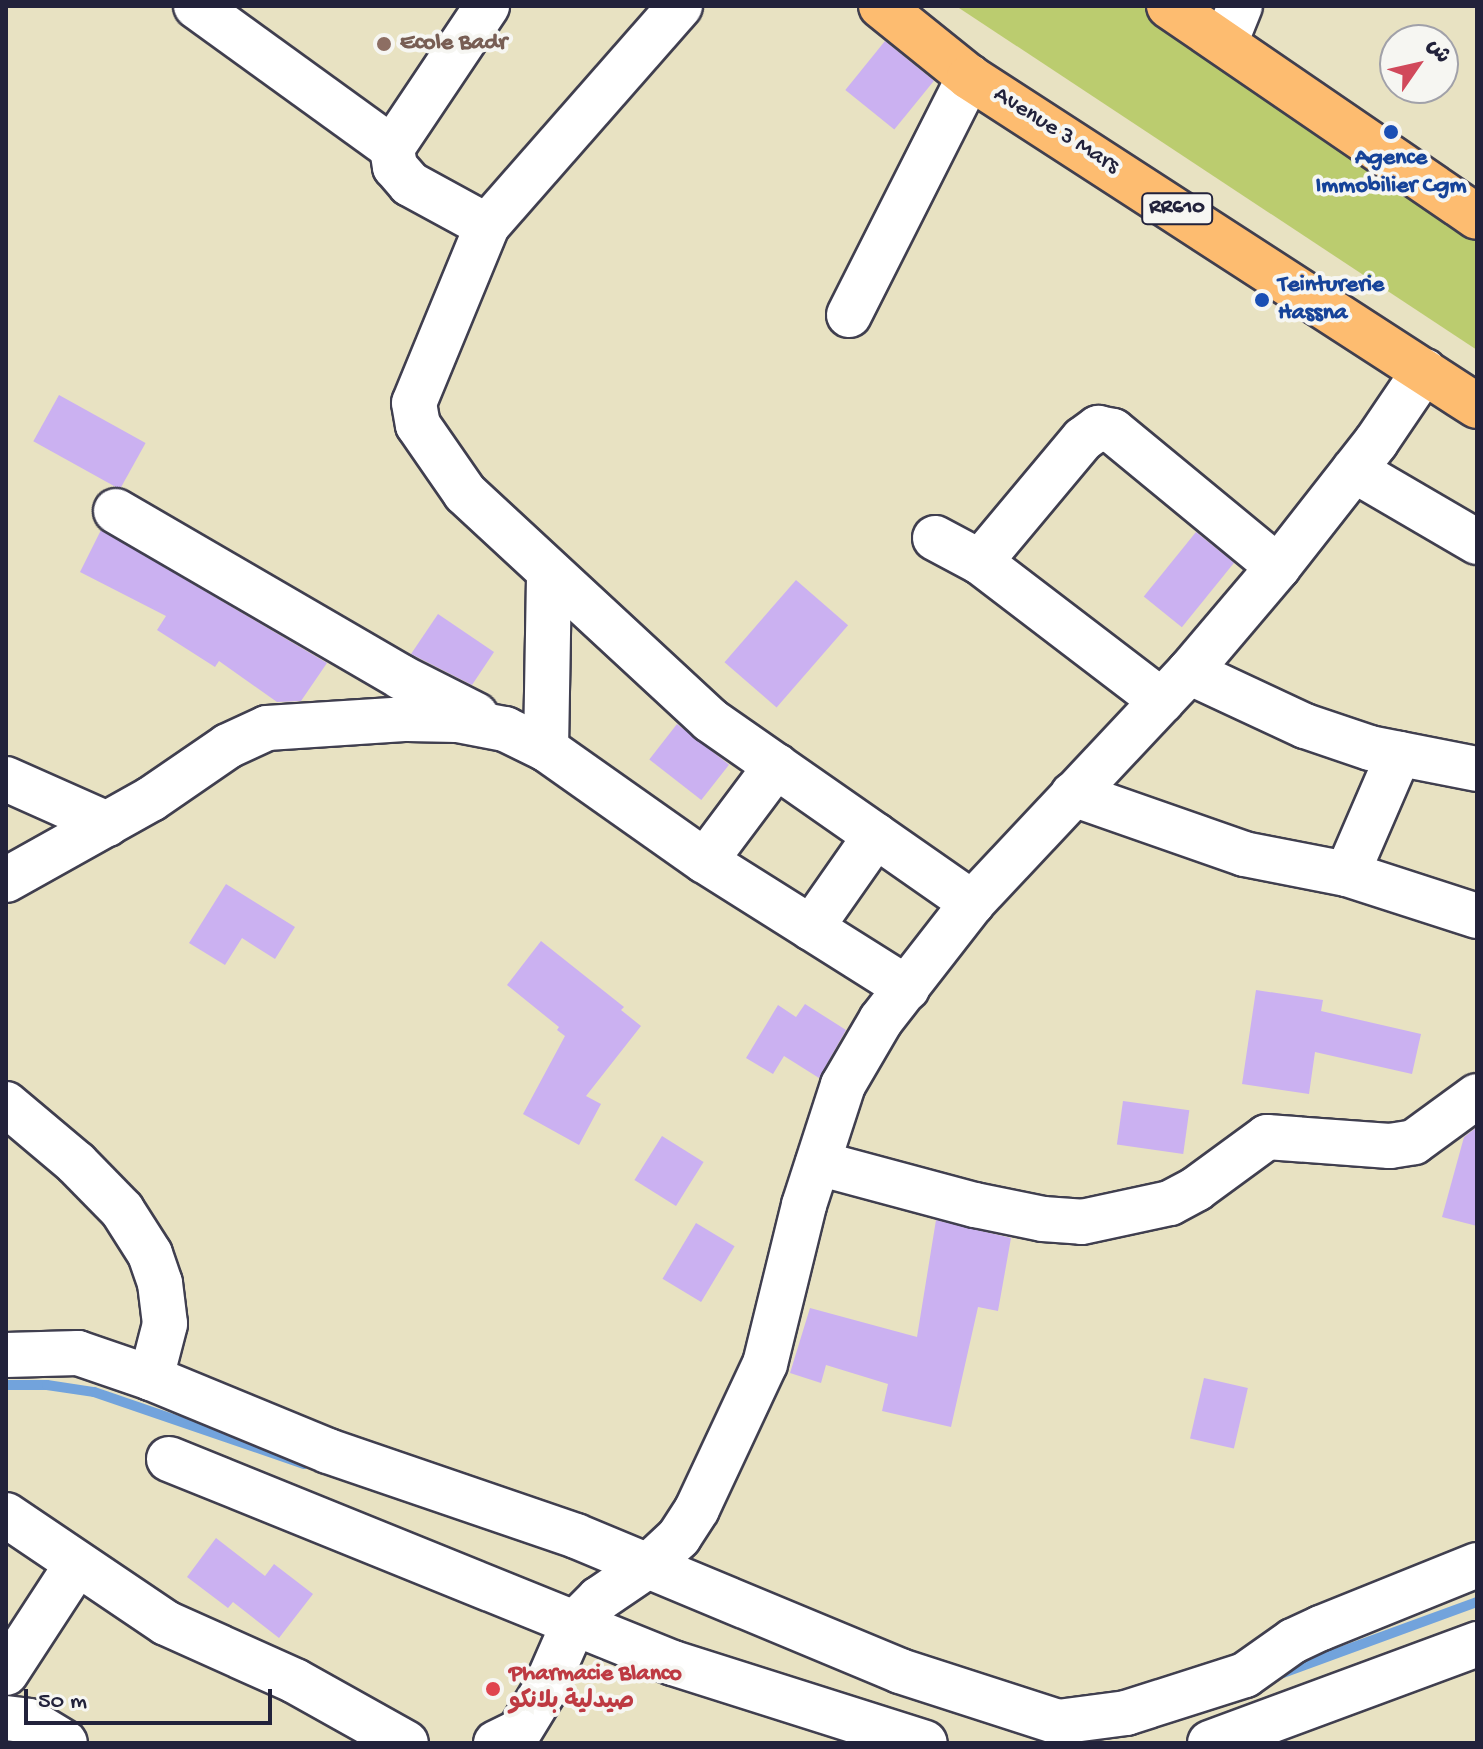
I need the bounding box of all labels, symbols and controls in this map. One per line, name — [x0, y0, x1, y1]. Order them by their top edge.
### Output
north arrow — [1379, 24, 1459, 104]
place label: Ecole Badr — [400, 30, 507, 58]
text: ش — [1420, 34, 1455, 69]
marker: Ecole Badr — [375, 35, 393, 53]
street label: Avenue 3 Mars — [988, 81, 1124, 181]
marker: Agence Immobilier Cgm — [1382, 123, 1400, 141]
place label: Agence Immobilier Cgm — [1316, 145, 1466, 201]
road number: RR610 — [1141, 191, 1213, 227]
place label: Teinturerie Hassna — [1278, 272, 1384, 328]
marker: Teinturerie Hassna — [1253, 291, 1271, 309]
place label: Pharmacie Blanco صيدلية بلانكو — [509, 1661, 682, 1717]
scale bar — [28, 1673, 276, 1723]
marker: Pharmacie Blanco صيدلية بلانكو — [484, 1680, 502, 1698]
text: 50 m — [38, 1688, 87, 1717]

